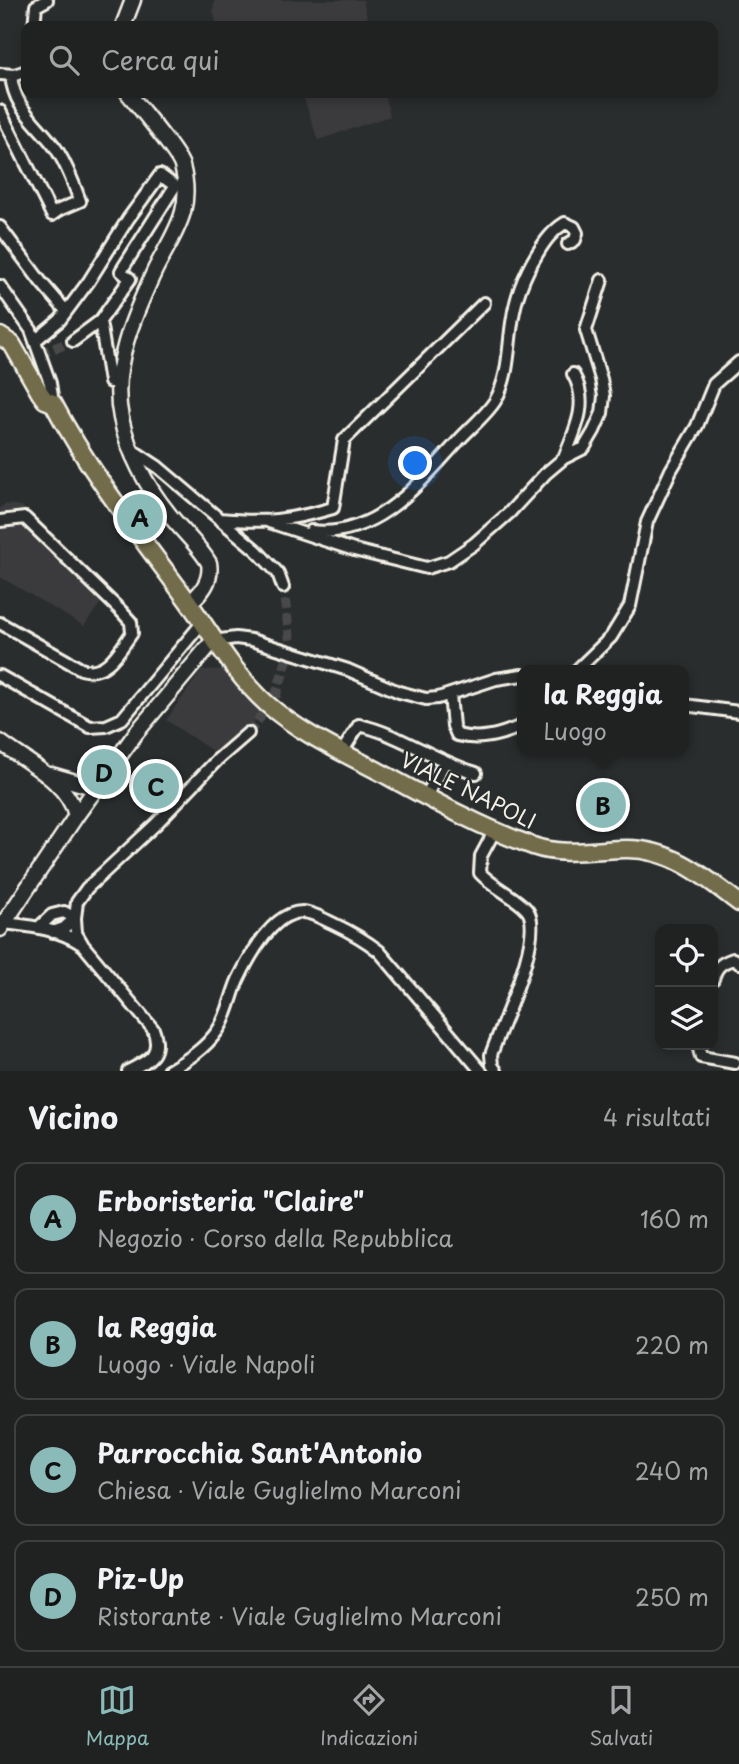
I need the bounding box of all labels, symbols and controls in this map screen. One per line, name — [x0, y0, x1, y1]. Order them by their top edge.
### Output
search box — [21, 21, 718, 98]
text: Cerca qui — [101, 40, 220, 79]
icon: search — [45, 41, 83, 79]
your location — [398, 446, 432, 480]
pin: A — [117, 491, 163, 543]
popup — [517, 665, 689, 756]
text: la Reggia — [543, 674, 663, 713]
text: Luogo — [543, 713, 607, 748]
street label: VIALE NAPOLI — [396, 743, 542, 836]
pin: D — [81, 746, 127, 798]
pin: C — [133, 760, 179, 812]
pin: B — [580, 779, 626, 831]
map controls — [655, 924, 718, 1050]
button: locate — [655, 924, 718, 987]
button: layers — [655, 987, 718, 1050]
text: Vicino — [28, 1094, 118, 1139]
text: 4 risultati — [603, 1099, 711, 1134]
text: Erboristeria "Claire" — [97, 1181, 364, 1220]
text: A — [44, 1201, 62, 1236]
text: 160 m — [640, 1201, 709, 1236]
text: Negozio · Corso della Repubblica — [97, 1220, 453, 1255]
text: la Reggia — [97, 1307, 217, 1346]
text: B — [45, 1327, 61, 1362]
text: 220 m — [635, 1327, 709, 1362]
text: Luogo · Viale Napoli — [97, 1346, 316, 1381]
text: Parrocchia Sant'Antonio — [97, 1433, 422, 1472]
text: C — [44, 1453, 62, 1488]
text: 240 m — [635, 1453, 709, 1488]
text: Chiesa · Viale Guglielmo Marconi — [97, 1472, 461, 1507]
text: Piz-Up — [97, 1559, 184, 1598]
text: D — [44, 1579, 62, 1614]
text: 250 m — [635, 1579, 709, 1614]
text: Ristorante · Viale Guglielmo Marconi — [97, 1598, 502, 1633]
tab: Mappa — [86, 1681, 149, 1751]
tab: Indicazioni — [320, 1681, 418, 1751]
tab: Salvati — [590, 1681, 653, 1751]

